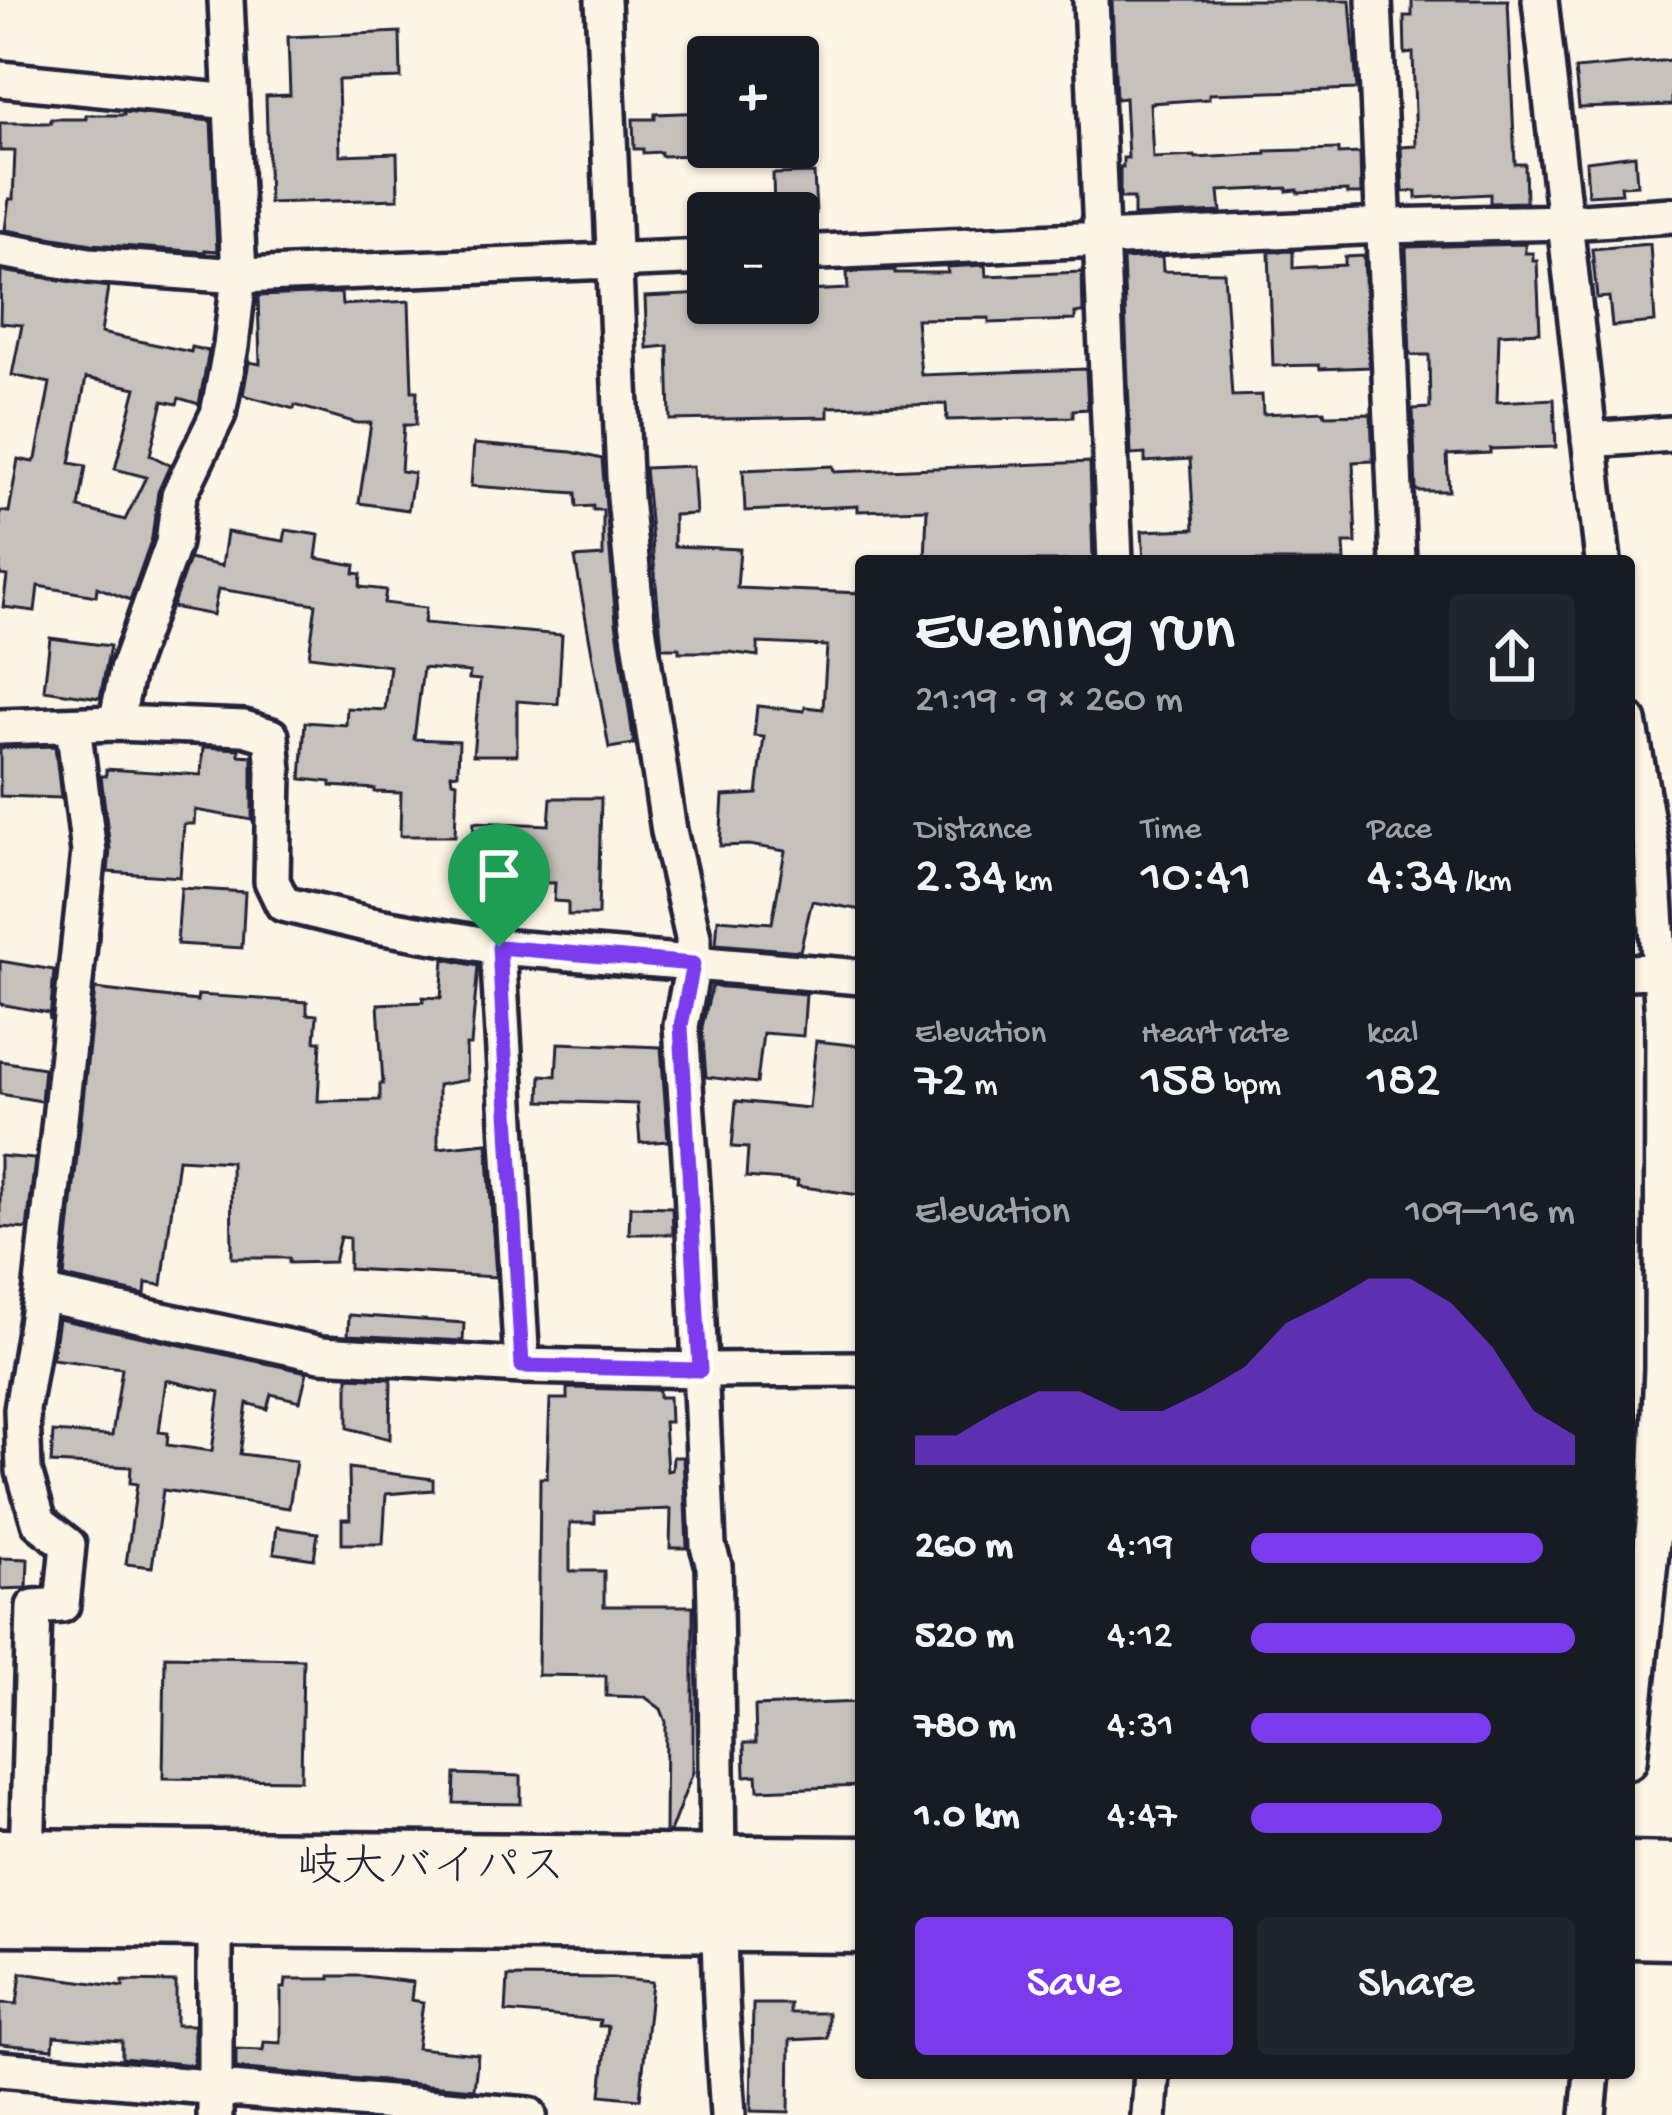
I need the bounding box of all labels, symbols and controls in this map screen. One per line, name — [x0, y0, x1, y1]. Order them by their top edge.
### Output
map controls — [687, 36, 819, 324]
button: + — [687, 36, 819, 168]
button: − — [687, 192, 819, 324]
button: share — [1449, 594, 1575, 720]
text: Evening run — [915, 595, 1235, 673]
text: 21:19 · 9 × 260 m — [915, 679, 1183, 725]
text: Distance — [915, 812, 1032, 850]
text: Time — [1141, 812, 1201, 850]
text: Pace — [1367, 812, 1432, 850]
pin — [448, 824, 550, 947]
icon: arrive — [466, 842, 532, 908]
text: 2.34 — [915, 850, 1007, 910]
text: 10:41 — [1141, 850, 1251, 910]
text: 4:34 — [1367, 850, 1458, 910]
text: km — [1007, 864, 1053, 902]
text: /km — [1458, 864, 1512, 902]
text: Elevation — [915, 1016, 1046, 1054]
text: Heart rate — [1141, 1016, 1289, 1054]
text: kcal — [1367, 1016, 1419, 1054]
text: 72 — [915, 1054, 967, 1114]
text: 158 — [1141, 1054, 1216, 1114]
text: 182 — [1367, 1054, 1441, 1114]
text: m — [967, 1068, 998, 1106]
text: bpm — [1216, 1068, 1281, 1106]
text: Elevation — [915, 1191, 1070, 1237]
text: 109–116 m — [1405, 1191, 1575, 1237]
text: 260 m — [915, 1525, 1013, 1571]
text: 4:19 — [1107, 1525, 1173, 1571]
text: 520 m — [915, 1615, 1014, 1661]
text: 4:12 — [1107, 1615, 1173, 1661]
text: 780 m — [915, 1705, 1016, 1751]
text: 4:31 — [1107, 1705, 1174, 1751]
text: 1.0 km — [915, 1795, 1019, 1841]
text: 4:47 — [1107, 1795, 1176, 1841]
street label: 岐大バイパス — [296, 1843, 566, 1897]
button: Save — [915, 1917, 1233, 2055]
button: Share — [1257, 1917, 1575, 2055]

